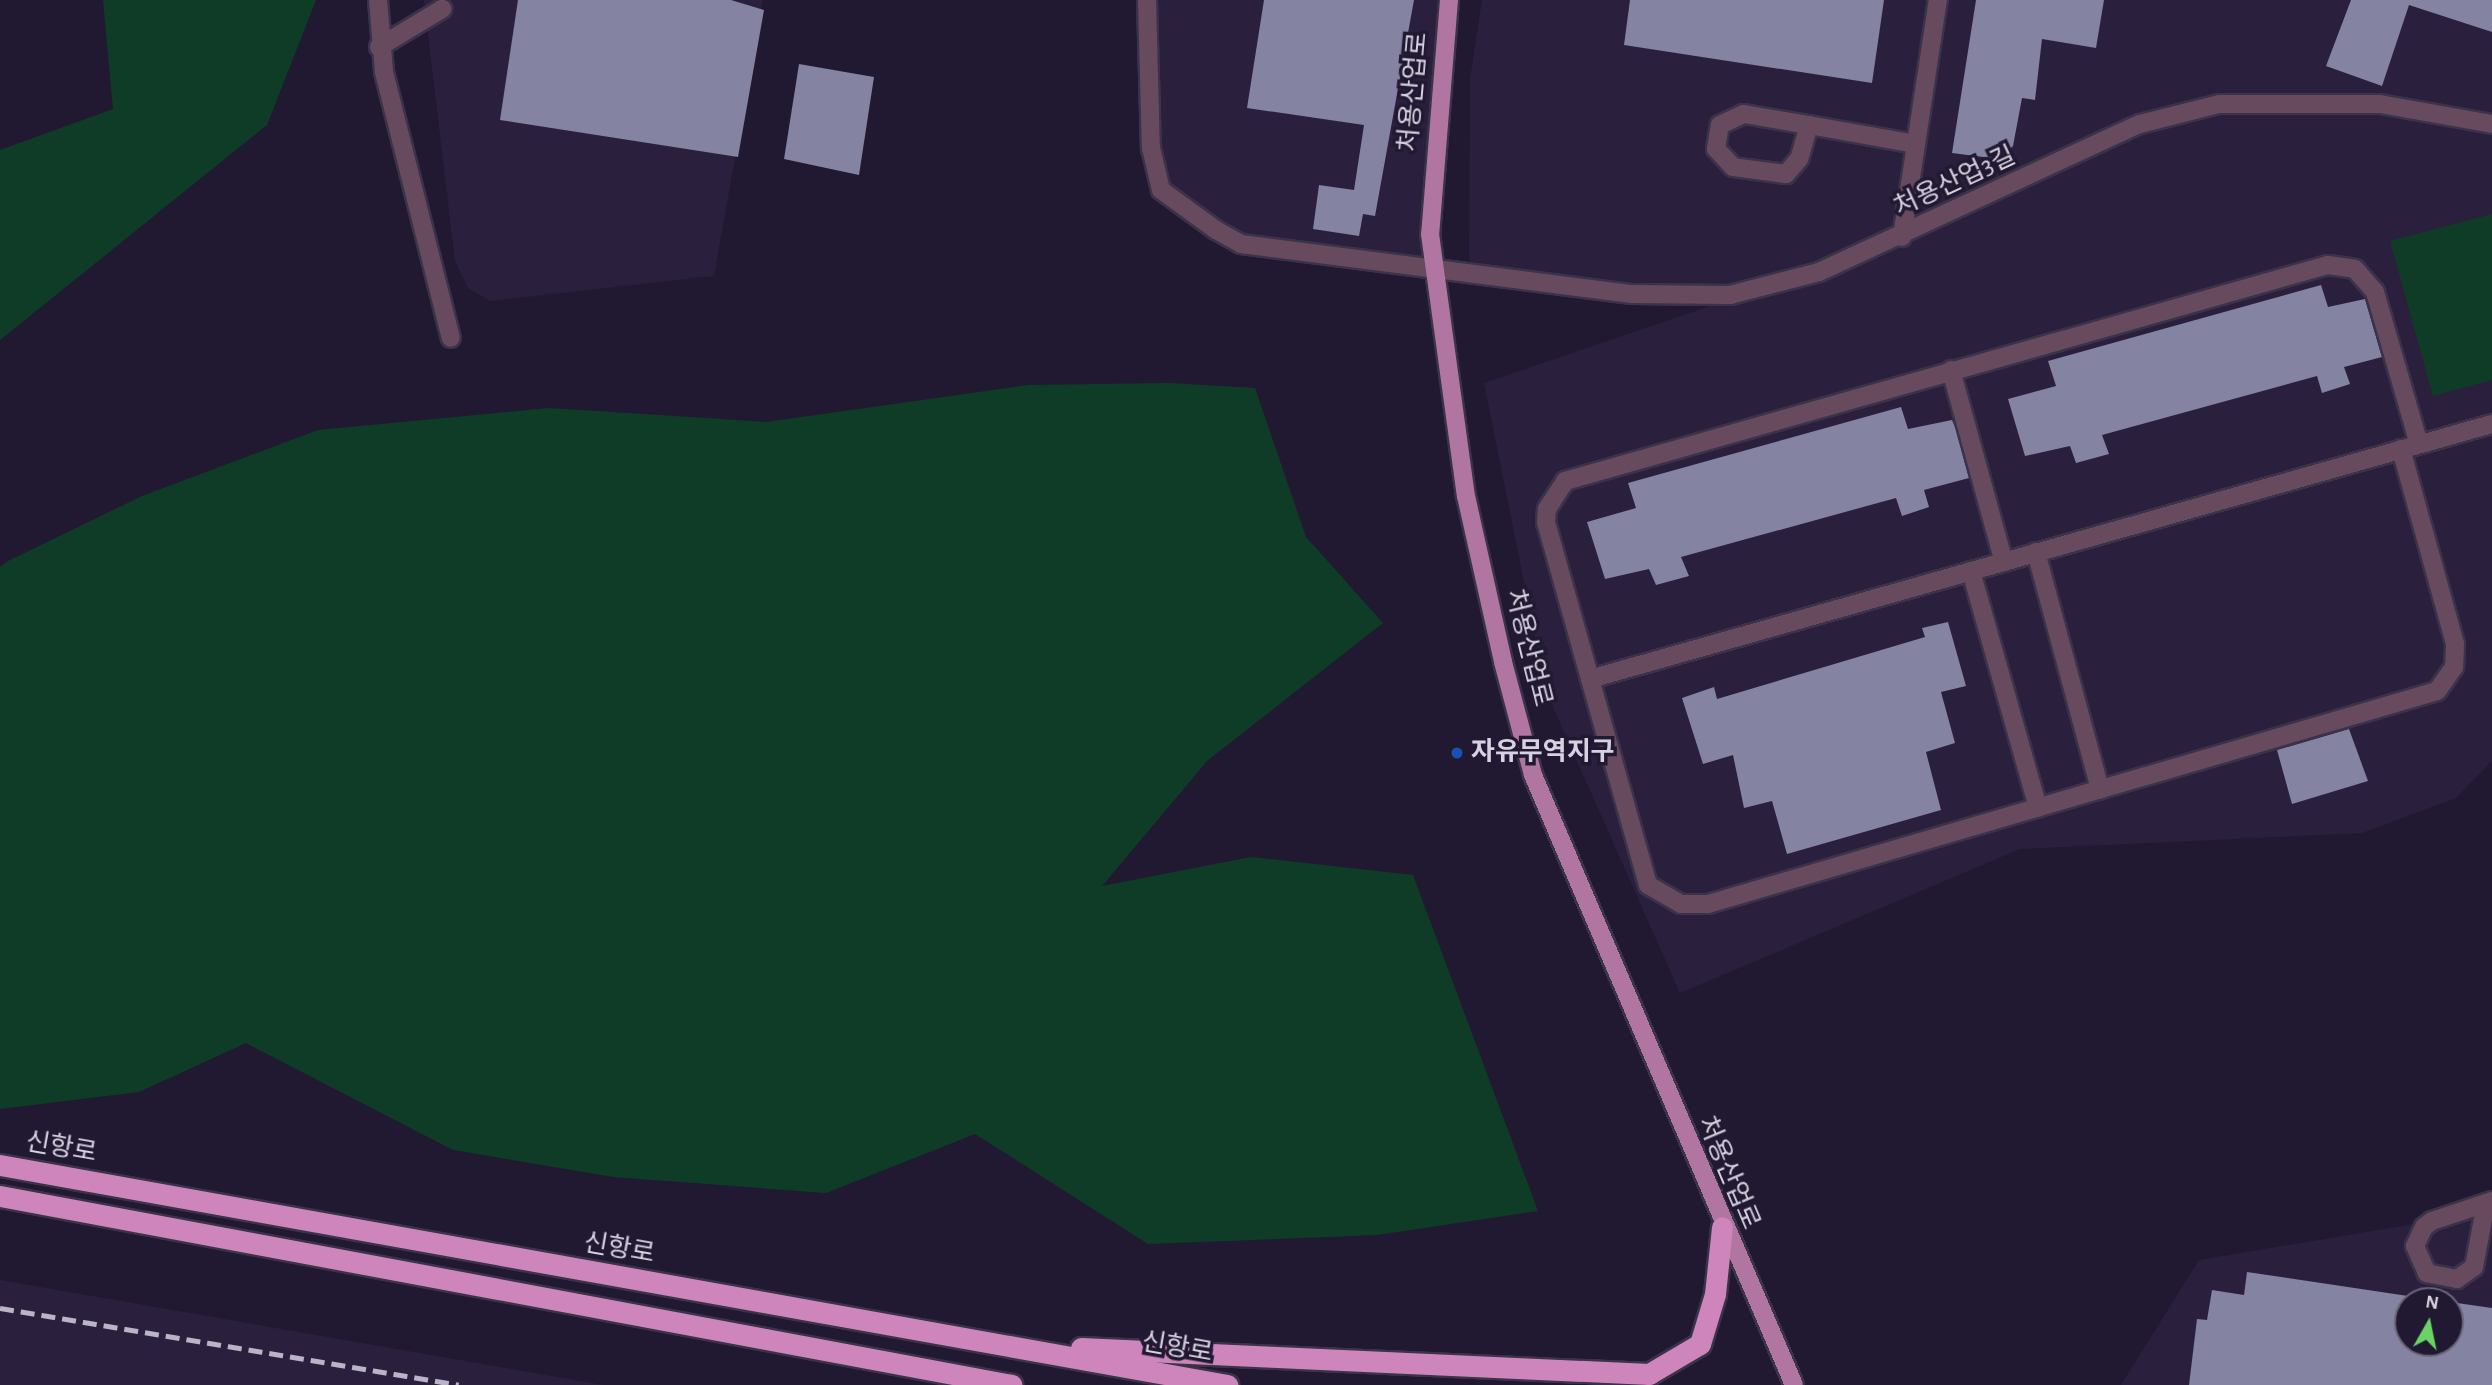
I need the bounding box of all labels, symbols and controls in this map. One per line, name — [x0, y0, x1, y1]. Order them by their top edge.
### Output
street label: 처용산업로 — [1393, 31, 1435, 153]
street label: 처용산업3길 — [1889, 140, 2021, 224]
street label: 처용산업로 — [1498, 586, 1558, 710]
place label: 자유무역지구 — [1471, 737, 1615, 769]
marker: 자유무역지구 — [1449, 745, 1465, 761]
street label: 처용산업로 — [1690, 1112, 1766, 1234]
street label: 신항로 — [23, 1126, 99, 1170]
street label: 신항로 — [581, 1227, 657, 1271]
north arrow — [2394, 1287, 2464, 1357]
text: N — [2424, 1292, 2440, 1313]
street label: 신항로 — [1139, 1326, 1215, 1370]

